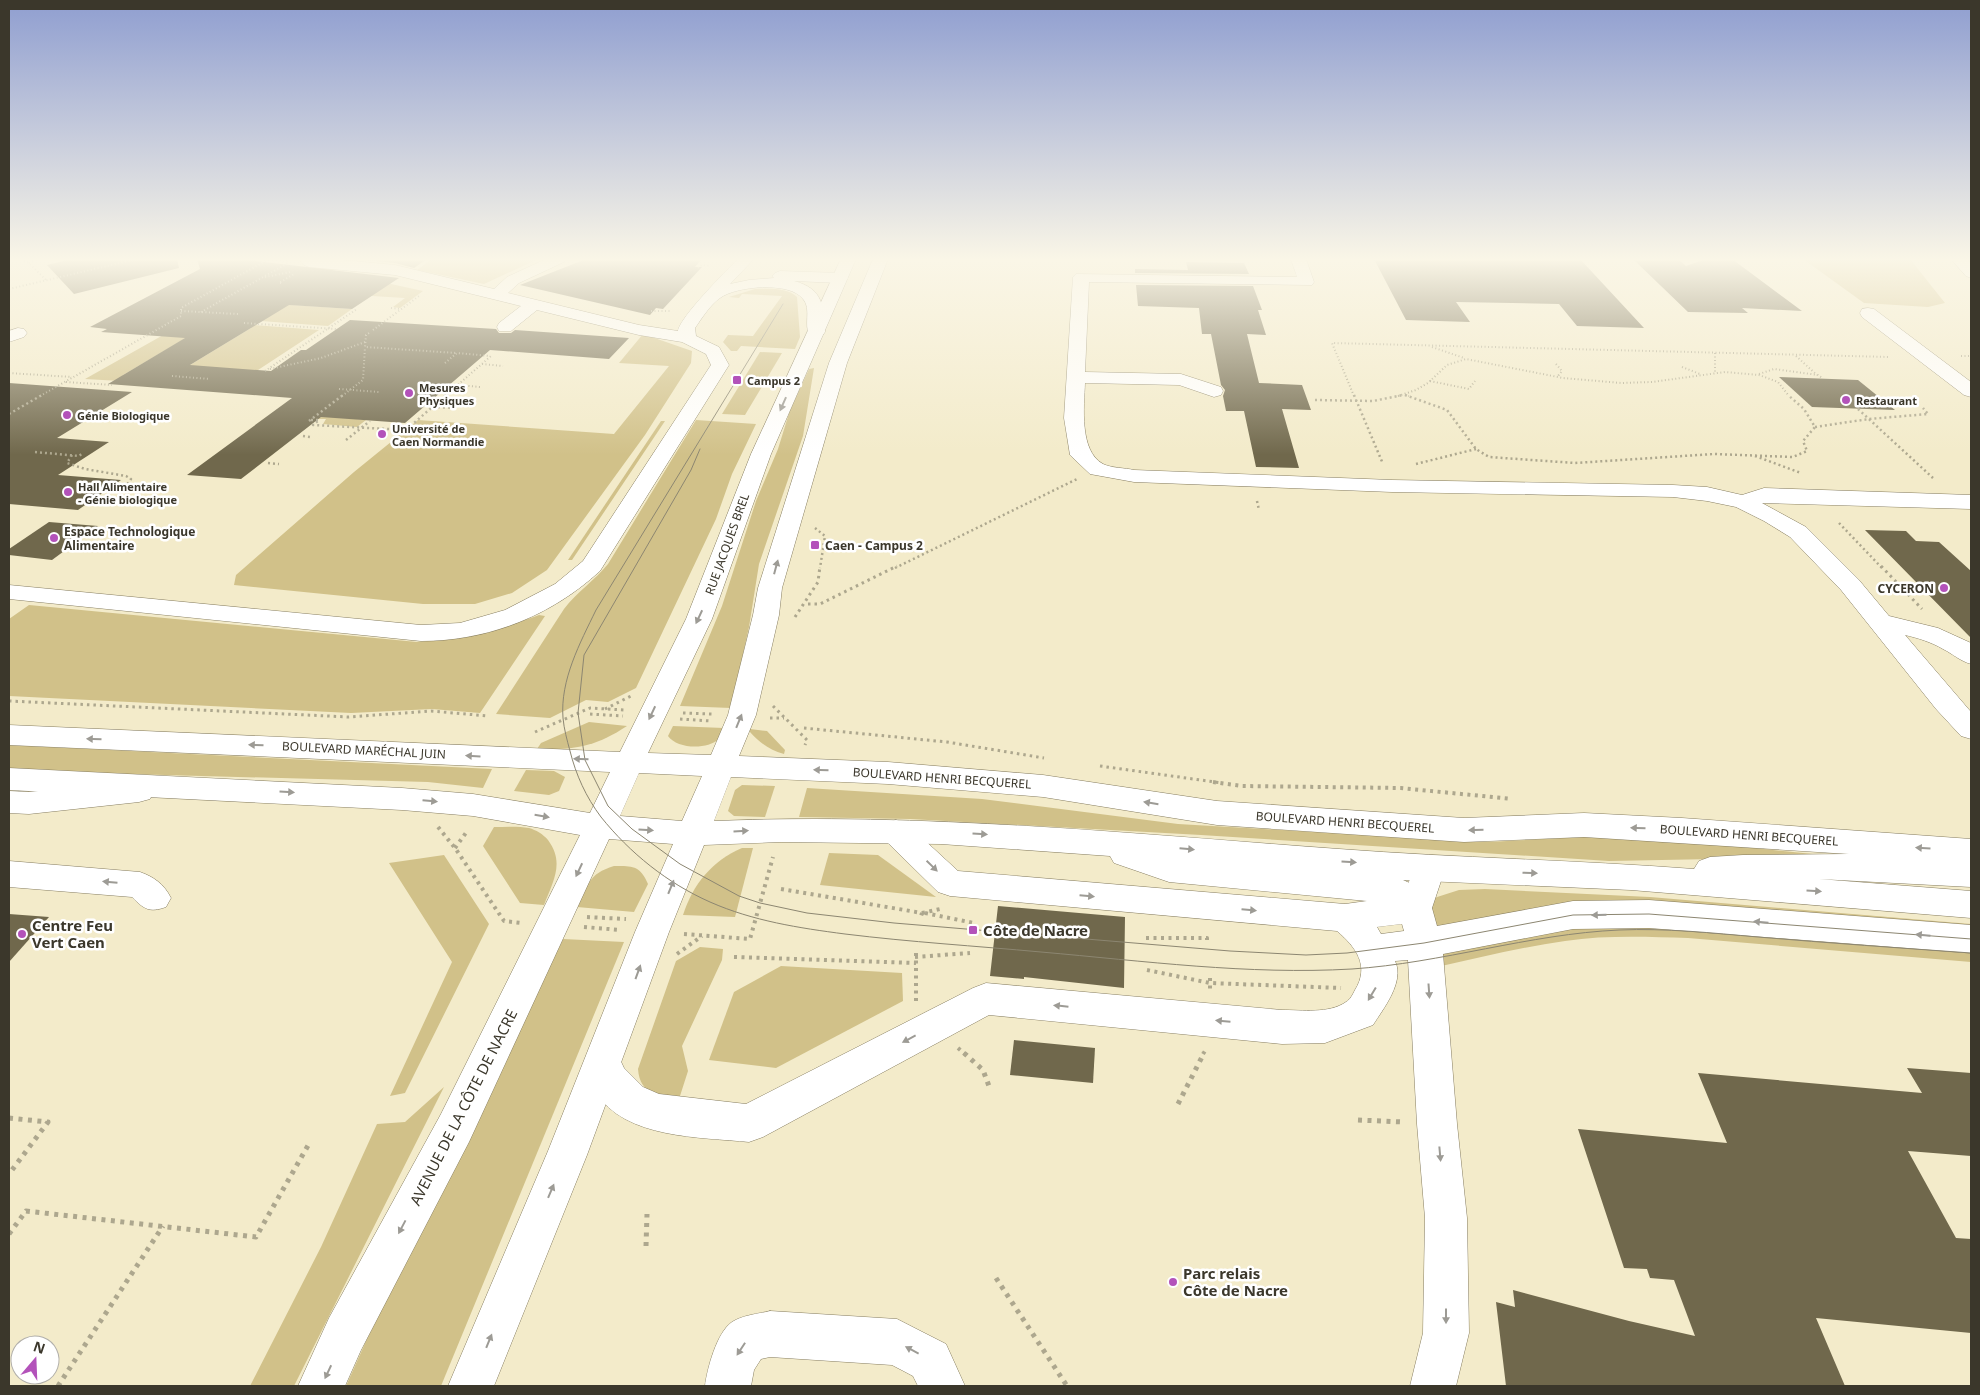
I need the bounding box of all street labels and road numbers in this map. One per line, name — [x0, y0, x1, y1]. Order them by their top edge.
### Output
street label: RUE JACQUES BREL — [701, 491, 753, 597]
street label: BOULEVARD MARÉCHAL JUIN — [282, 737, 446, 763]
street label: BOULEVARD HENRI BECQUEREL — [852, 763, 1032, 793]
street label: BOULEVARD HENRI BECQUEREL — [1255, 807, 1435, 837]
street label: BOULEVARD HENRI BECQUEREL — [1659, 820, 1839, 850]
street label: AVENUE DE LA CÔTE DE NACRE — [405, 1006, 521, 1208]

